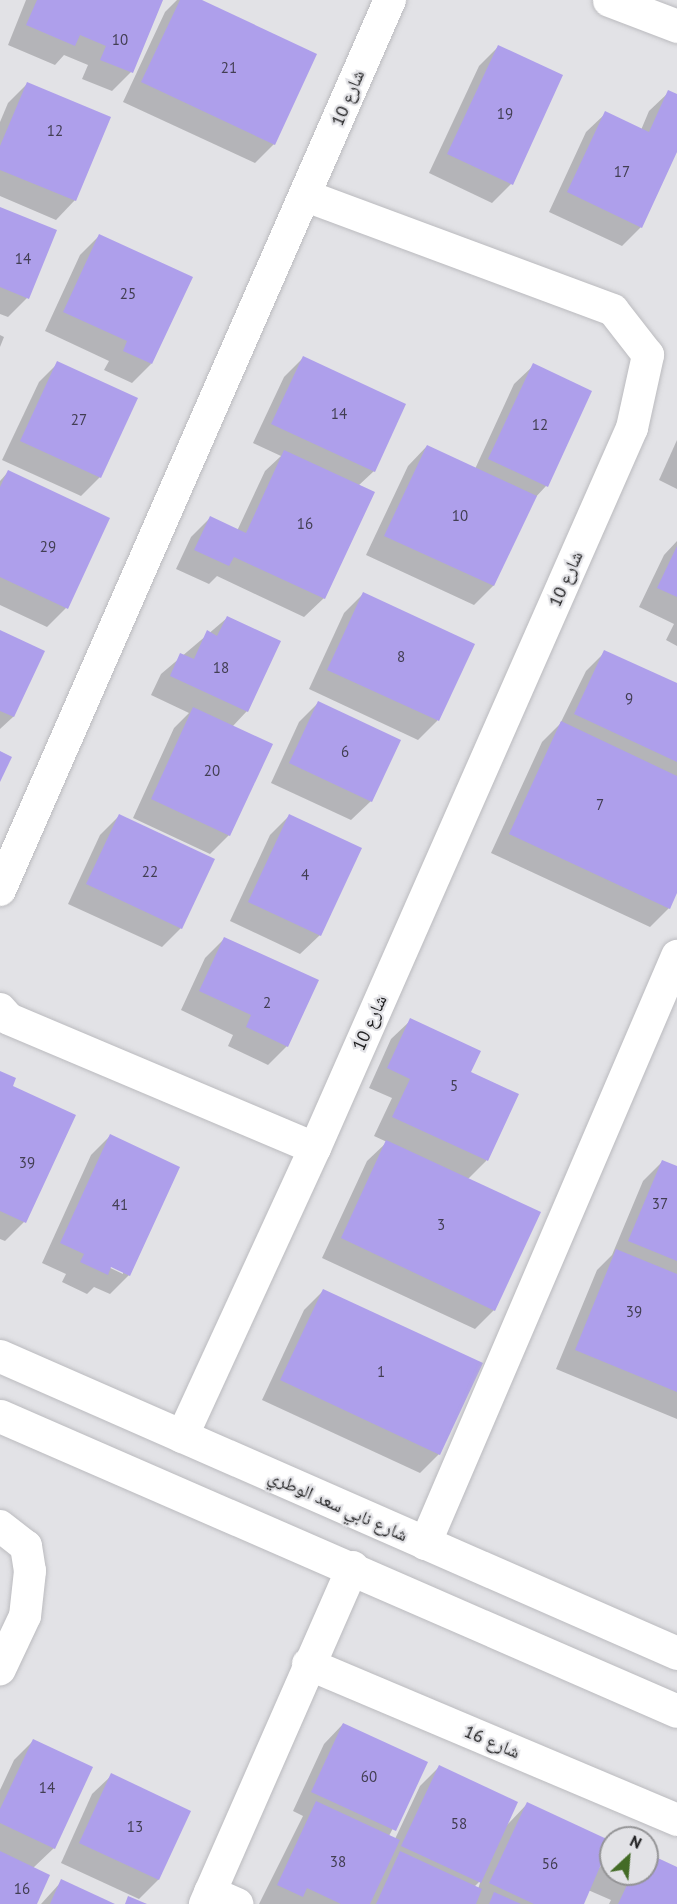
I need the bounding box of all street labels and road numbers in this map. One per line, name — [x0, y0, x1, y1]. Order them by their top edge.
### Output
street label: شارع 10 — [327, 67, 369, 129]
street label: شارع 10 — [544, 548, 588, 610]
street label: شارع 10 — [348, 992, 392, 1054]
street label: شارع نابي سعد الوطري — [265, 1466, 411, 1546]
street label: شارع 16 — [461, 1721, 523, 1763]

